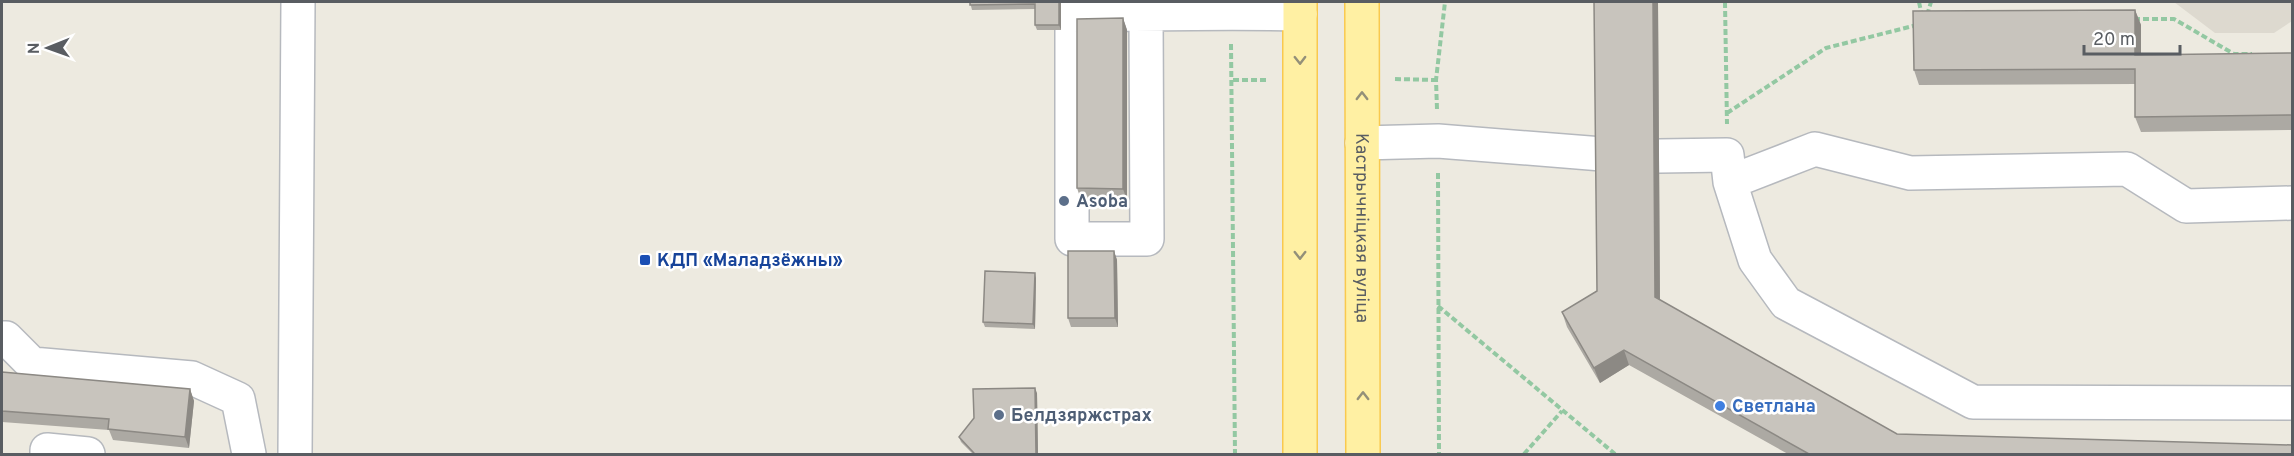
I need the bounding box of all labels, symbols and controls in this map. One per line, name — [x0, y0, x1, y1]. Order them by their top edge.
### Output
north arrow — [18, 18, 78, 78]
scale bar — [2084, 18, 2180, 56]
text: 20 m — [2093, 29, 2135, 52]
text: N — [25, 42, 45, 54]
one-way arrow — [1294, 55, 1307, 64]
one-way arrow — [1356, 92, 1368, 101]
street label: Кастрычніцкая вуліца — [1349, 133, 1373, 323]
place label: Asoba — [1076, 191, 1128, 214]
marker: Asoba — [1057, 194, 1071, 208]
place label: КДП «Маладзёжны» — [657, 250, 843, 273]
one-way arrow — [1294, 250, 1306, 259]
marker: КДП «Маладзёжны» — [638, 253, 652, 267]
one-way arrow — [1357, 392, 1369, 401]
place label: Светлана — [1732, 396, 1816, 419]
marker: Светлана — [1713, 399, 1727, 413]
place label: Белдзяржстрах — [1011, 405, 1152, 428]
marker: Белдзяржстрах — [992, 408, 1006, 422]

